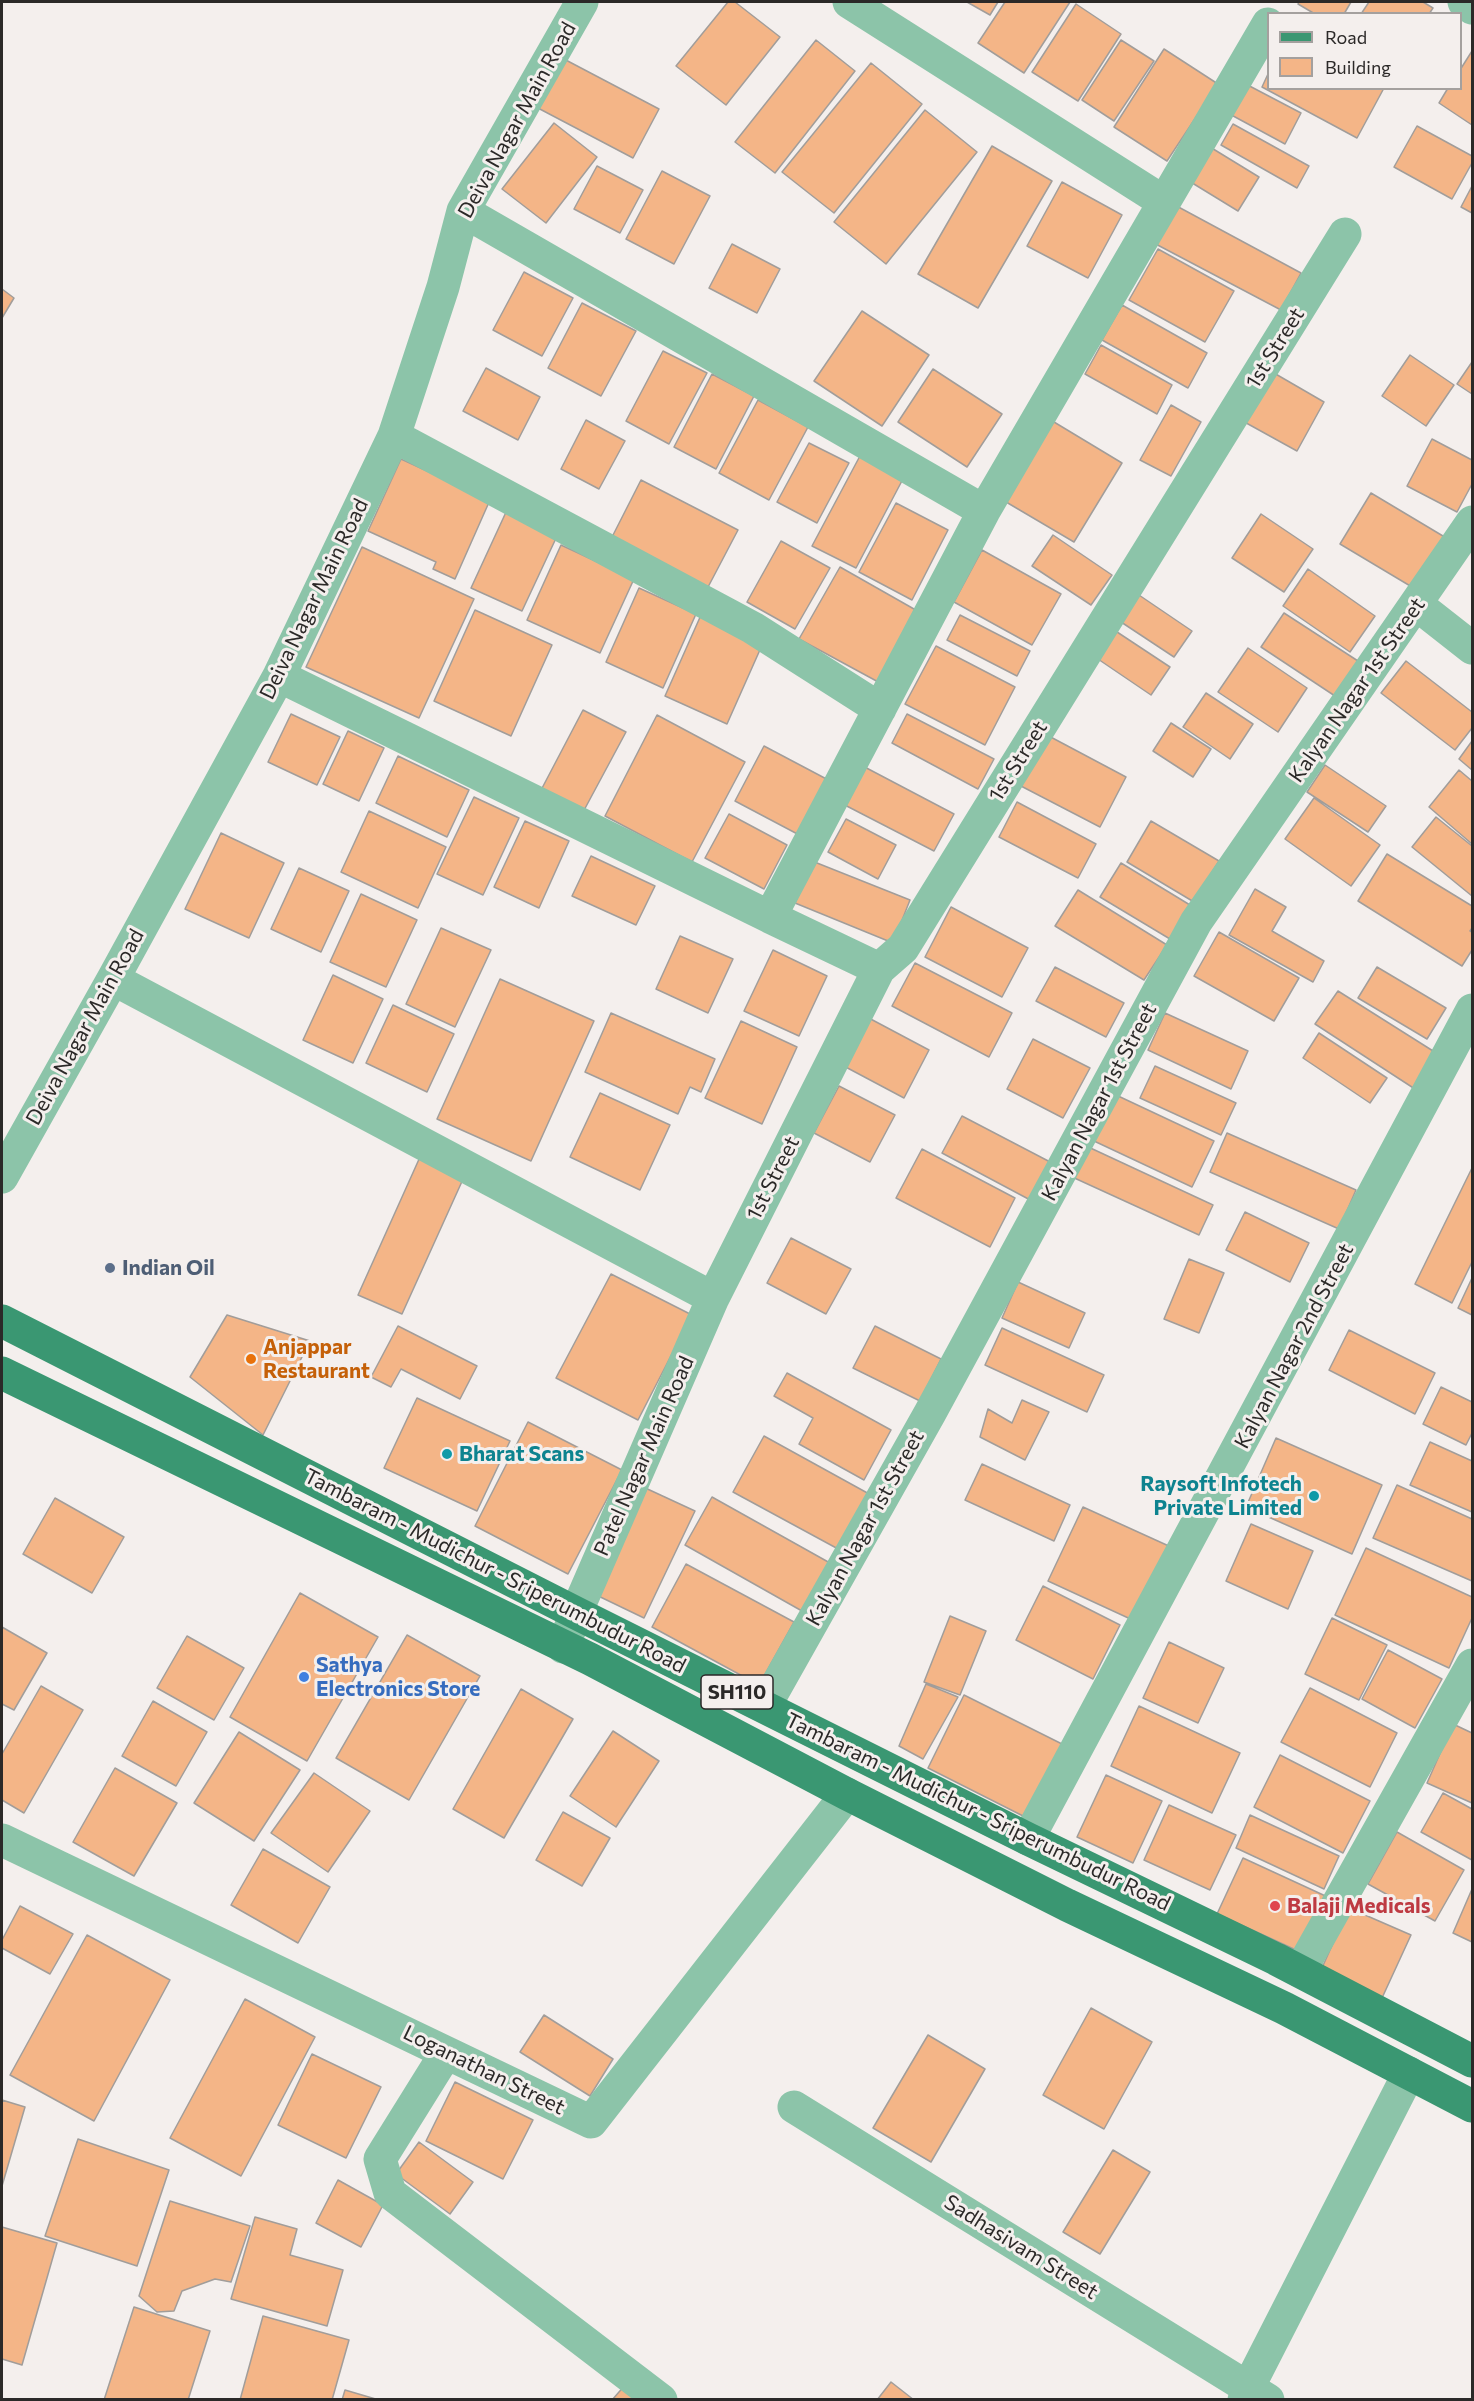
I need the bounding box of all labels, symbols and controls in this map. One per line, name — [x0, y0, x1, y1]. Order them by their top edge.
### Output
legend — [1267, 12, 1462, 90]
street label: Deiva Nagar Main Road — [453, 18, 581, 222]
text: Road — [1325, 26, 1367, 48]
text: Building — [1325, 56, 1391, 78]
street label: 1st Street — [1240, 303, 1310, 393]
street label: Deiva Nagar Main Road — [254, 494, 374, 704]
street label: Kalyan Nagar 1st Street — [1284, 593, 1430, 787]
street label: 1st Street — [983, 716, 1053, 806]
street label: Deiva Nagar Main Road — [21, 925, 149, 1129]
street label: Kalyan Nagar 1st Street — [1036, 999, 1162, 1205]
street label: 1st Street — [741, 1132, 805, 1224]
street label: Kalyan Nagar 2nd Street — [1229, 1239, 1359, 1453]
place label: Indian Oil — [122, 1255, 215, 1281]
marker: Indian Oil — [103, 1261, 117, 1275]
place label: Anjappar Restaurant — [263, 1334, 370, 1384]
marker: Anjappar Restaurant — [244, 1352, 258, 1366]
street label: Patel Nagar Main Road — [589, 1352, 699, 1560]
street label: Kalyan Nagar 1st Street — [801, 1426, 929, 1630]
place label: Bharat Scans — [459, 1441, 584, 1467]
marker: Bharat Scans — [440, 1447, 454, 1461]
street label: Tambaram - Mudichur - Sriperumbudur Road — [300, 1463, 690, 1679]
place label: Raysoft Infotech Private Limited — [1140, 1471, 1302, 1521]
marker: Raysoft Infotech Private Limited — [1307, 1489, 1321, 1503]
place label: Sathya Electronics Store — [316, 1652, 480, 1702]
marker: Sathya Electronics Store — [297, 1670, 311, 1684]
road number: SH110 — [701, 1675, 773, 1709]
street label: Tambaram - Mudichur - Sriperumbudur Road — [781, 1708, 1175, 1916]
place label: Balaji Medicals — [1287, 1893, 1430, 1919]
marker: Balaji Medicals — [1268, 1899, 1282, 1913]
street label: Loganathan Street — [399, 2020, 569, 2120]
street label: Sadhasivam Street — [939, 2190, 1103, 2304]

